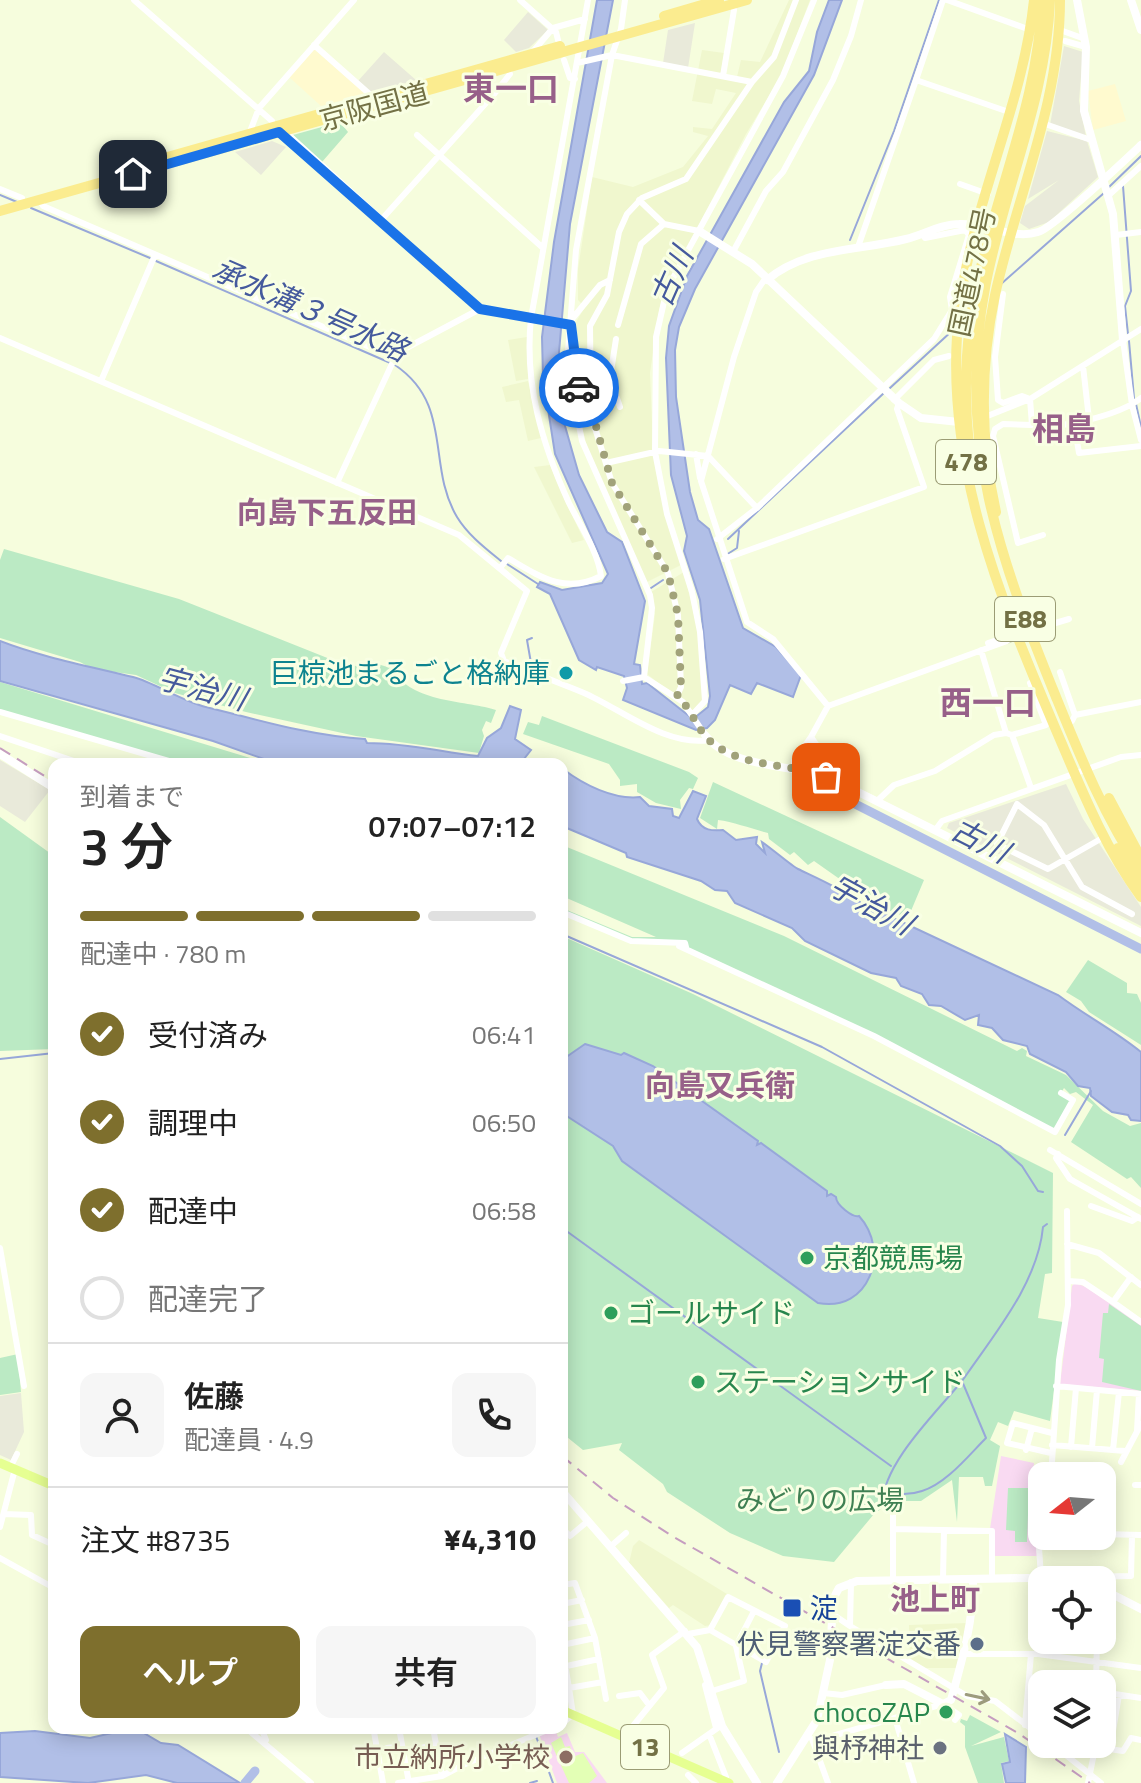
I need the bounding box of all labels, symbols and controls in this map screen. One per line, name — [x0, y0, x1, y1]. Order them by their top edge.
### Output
district label: 東一口 — [463, 64, 559, 112]
street label: 京阪国道 — [314, 70, 434, 141]
pin — [99, 140, 167, 208]
icon: home — [111, 152, 155, 196]
street label: 国道478号 — [937, 203, 1006, 340]
water label: 古川 — [638, 237, 706, 313]
water label: 承水溝３号水路 — [205, 245, 418, 374]
courier — [539, 348, 619, 428]
icon: car — [557, 366, 601, 410]
district label: 相島 — [1032, 404, 1096, 452]
road number: 478 — [936, 440, 996, 484]
district label: 向島下五反田 — [237, 489, 417, 535]
road number: E88 — [995, 597, 1055, 641]
place label: 巨椋池まるごと格納庫 — [270, 651, 550, 694]
water label: 宇治川 — [153, 654, 255, 723]
marker: 巨椋池まるごと格納庫 — [557, 664, 575, 682]
district label: 西一口 — [940, 678, 1036, 726]
pin — [792, 743, 860, 811]
icon: bag — [804, 755, 848, 799]
text: 到着まで — [80, 777, 184, 816]
text: 07:07–07:12 — [369, 803, 536, 849]
text: 3 分 — [80, 806, 173, 885]
water label: 古川 — [943, 806, 1020, 876]
water label: 宇治川 — [821, 862, 925, 948]
text: 配達中 · 780 m — [80, 934, 246, 973]
icon: check — [80, 1012, 124, 1056]
text: 受付済み — [148, 1012, 268, 1058]
text: 06:41 — [472, 1015, 536, 1054]
district label: 向島又兵衛 — [645, 1062, 795, 1108]
icon: check — [80, 1100, 124, 1144]
text: 調理中 — [148, 1100, 238, 1146]
text: 06:50 — [472, 1103, 536, 1142]
icon: check — [80, 1188, 124, 1232]
text: 配達中 — [148, 1188, 238, 1234]
text: 06:58 — [472, 1191, 536, 1230]
place label: 京都競馬場 — [823, 1236, 963, 1279]
marker: 京都競馬場 — [798, 1249, 816, 1267]
text: 配達完了 — [148, 1276, 268, 1322]
place label: ゴールサイド — [627, 1291, 795, 1334]
marker: ゴールサイド — [602, 1304, 620, 1322]
place label: ステーションサイド — [714, 1360, 965, 1403]
button: person — [80, 1373, 164, 1457]
text: 佐藤 — [184, 1373, 244, 1419]
button: phone — [452, 1373, 536, 1457]
marker: ステーションサイド — [689, 1373, 707, 1391]
text: 配達員 · 4.9 — [184, 1420, 314, 1459]
north arrow — [1028, 1462, 1116, 1550]
map controls — [1028, 1462, 1116, 1758]
park label: みどりの広場 — [736, 1478, 904, 1521]
text: ¥4,310 — [444, 1516, 536, 1562]
text: 注文 #8735 — [80, 1517, 231, 1563]
button: locate — [1028, 1566, 1116, 1654]
district label: 池上町 — [890, 1576, 980, 1622]
place label: 淀 — [810, 1586, 838, 1629]
marker: 淀 — [781, 1597, 803, 1619]
place label: 伏見警察署淀交番 — [737, 1622, 961, 1665]
button: ヘルプ — [80, 1626, 300, 1718]
button: 共有 — [316, 1626, 536, 1718]
marker: 伏見警察署淀交番 — [968, 1635, 986, 1653]
button: layers — [1028, 1670, 1116, 1758]
place label: chocoZAP — [813, 1690, 930, 1733]
one-way arrow — [964, 1690, 990, 1705]
marker: chocoZAP — [937, 1703, 955, 1721]
road number: 13 — [621, 1725, 669, 1769]
place label: 與杼神社 — [812, 1726, 924, 1769]
place label: 市立納所小学校 — [354, 1735, 550, 1778]
marker: 與杼神社 — [931, 1739, 949, 1757]
marker: 市立納所小学校 — [557, 1748, 575, 1766]

